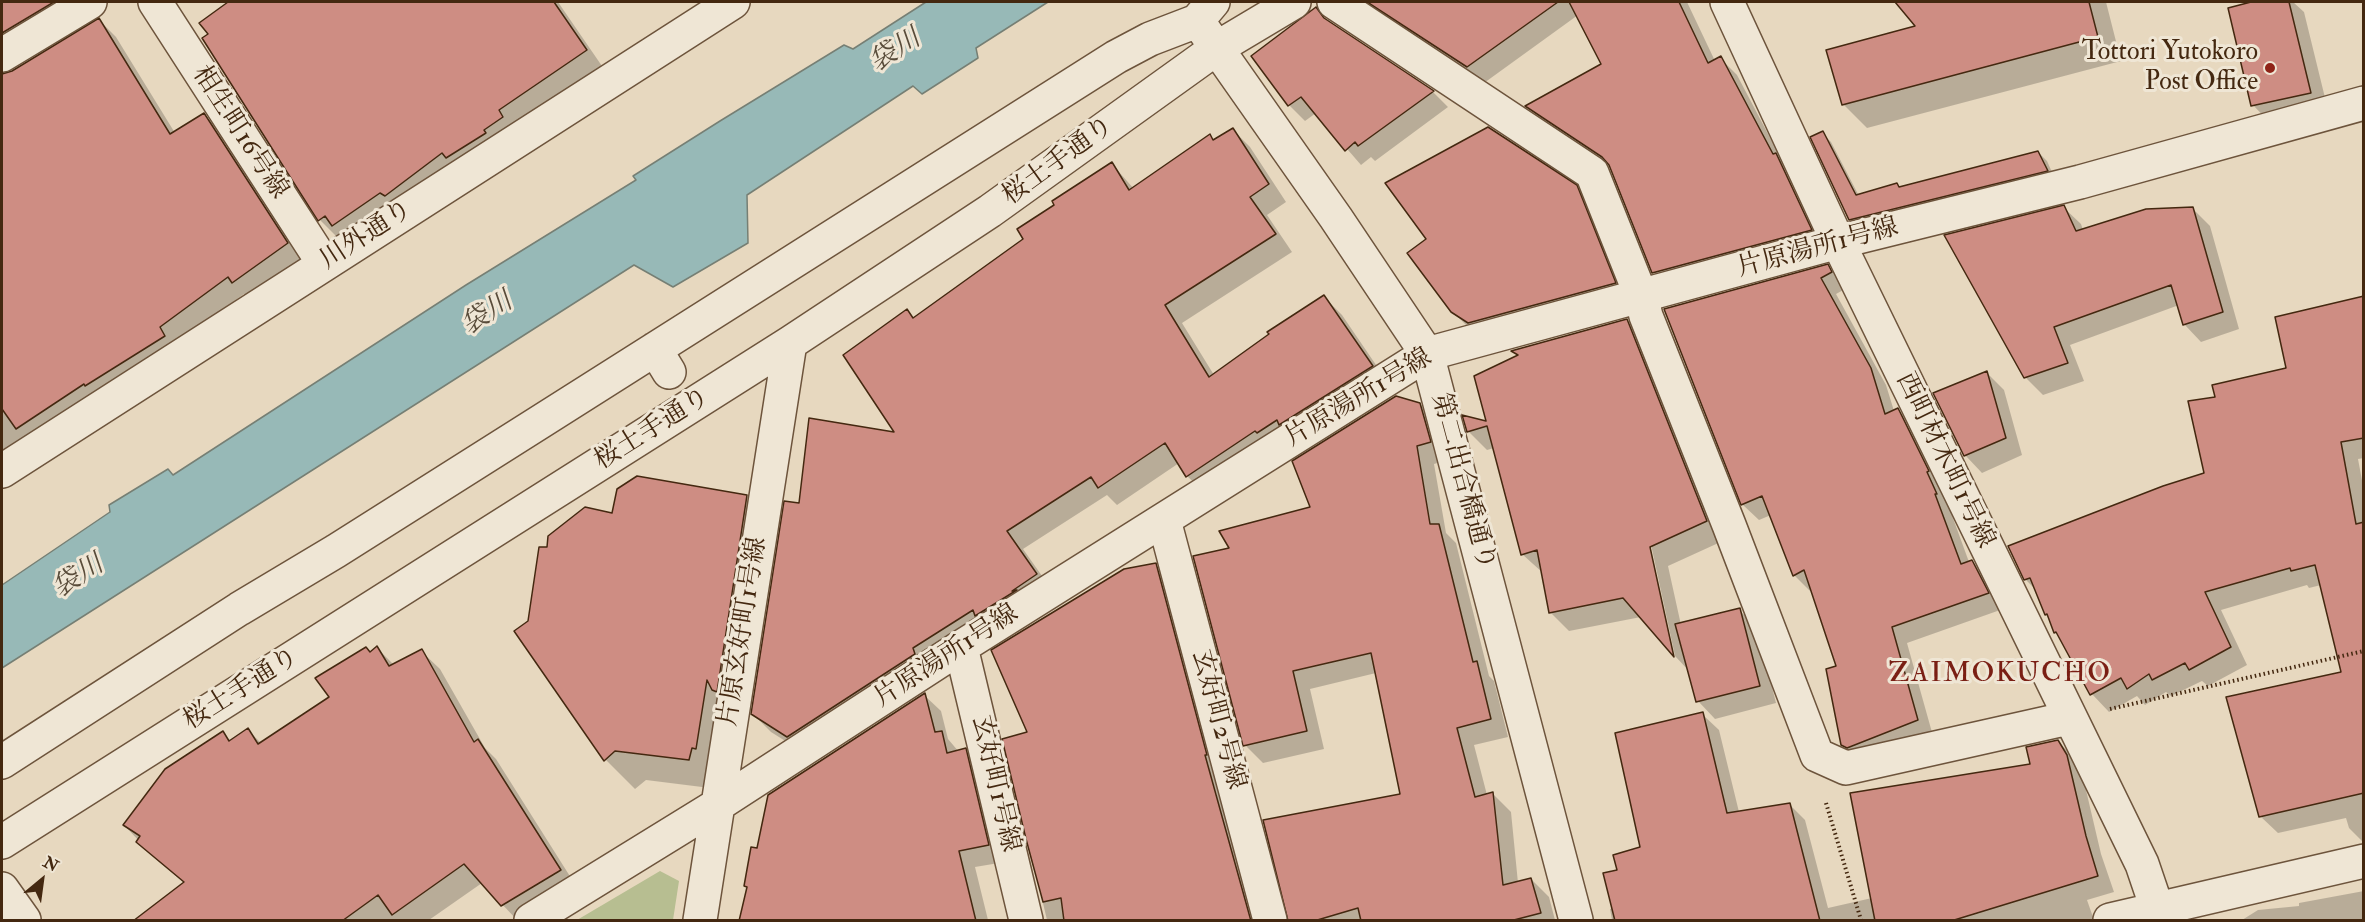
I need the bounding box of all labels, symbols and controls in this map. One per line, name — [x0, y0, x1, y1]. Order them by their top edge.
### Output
water label: 袋川 — [865, 24, 927, 80]
place label: Tottori Yutokoro Post Office — [2082, 37, 2258, 98]
street label: 相生町16号線 — [184, 61, 294, 205]
marker: Tottori Yutokoro Post Office — [2263, 61, 2277, 75]
street label: 桜土手通り — [997, 111, 1121, 213]
street label: 川外通り — [315, 195, 419, 277]
street label: 片原湯所1号線 — [1734, 213, 1902, 285]
water label: 袋川 — [457, 287, 519, 343]
street label: 片原湯所1号線 — [1280, 343, 1438, 455]
street label: 西町材木町1号線 — [1888, 368, 2000, 554]
street label: 桜土手通り — [590, 382, 716, 478]
street label: 第二出合橋通り — [1423, 390, 1501, 574]
street label: 片原玄好町1号線 — [714, 535, 774, 729]
water label: 袋川 — [48, 550, 110, 606]
street label: 片原湯所1号線 — [869, 599, 1025, 715]
street label: 桜土手通り — [179, 642, 305, 738]
street label: 玄好町2号線 — [1183, 647, 1251, 793]
district label: ZAIMOKUCHO — [1889, 658, 2111, 692]
street label: 玄好町1号線 — [963, 713, 1025, 855]
north arrow — [12, 850, 72, 910]
text: N — [40, 852, 62, 876]

